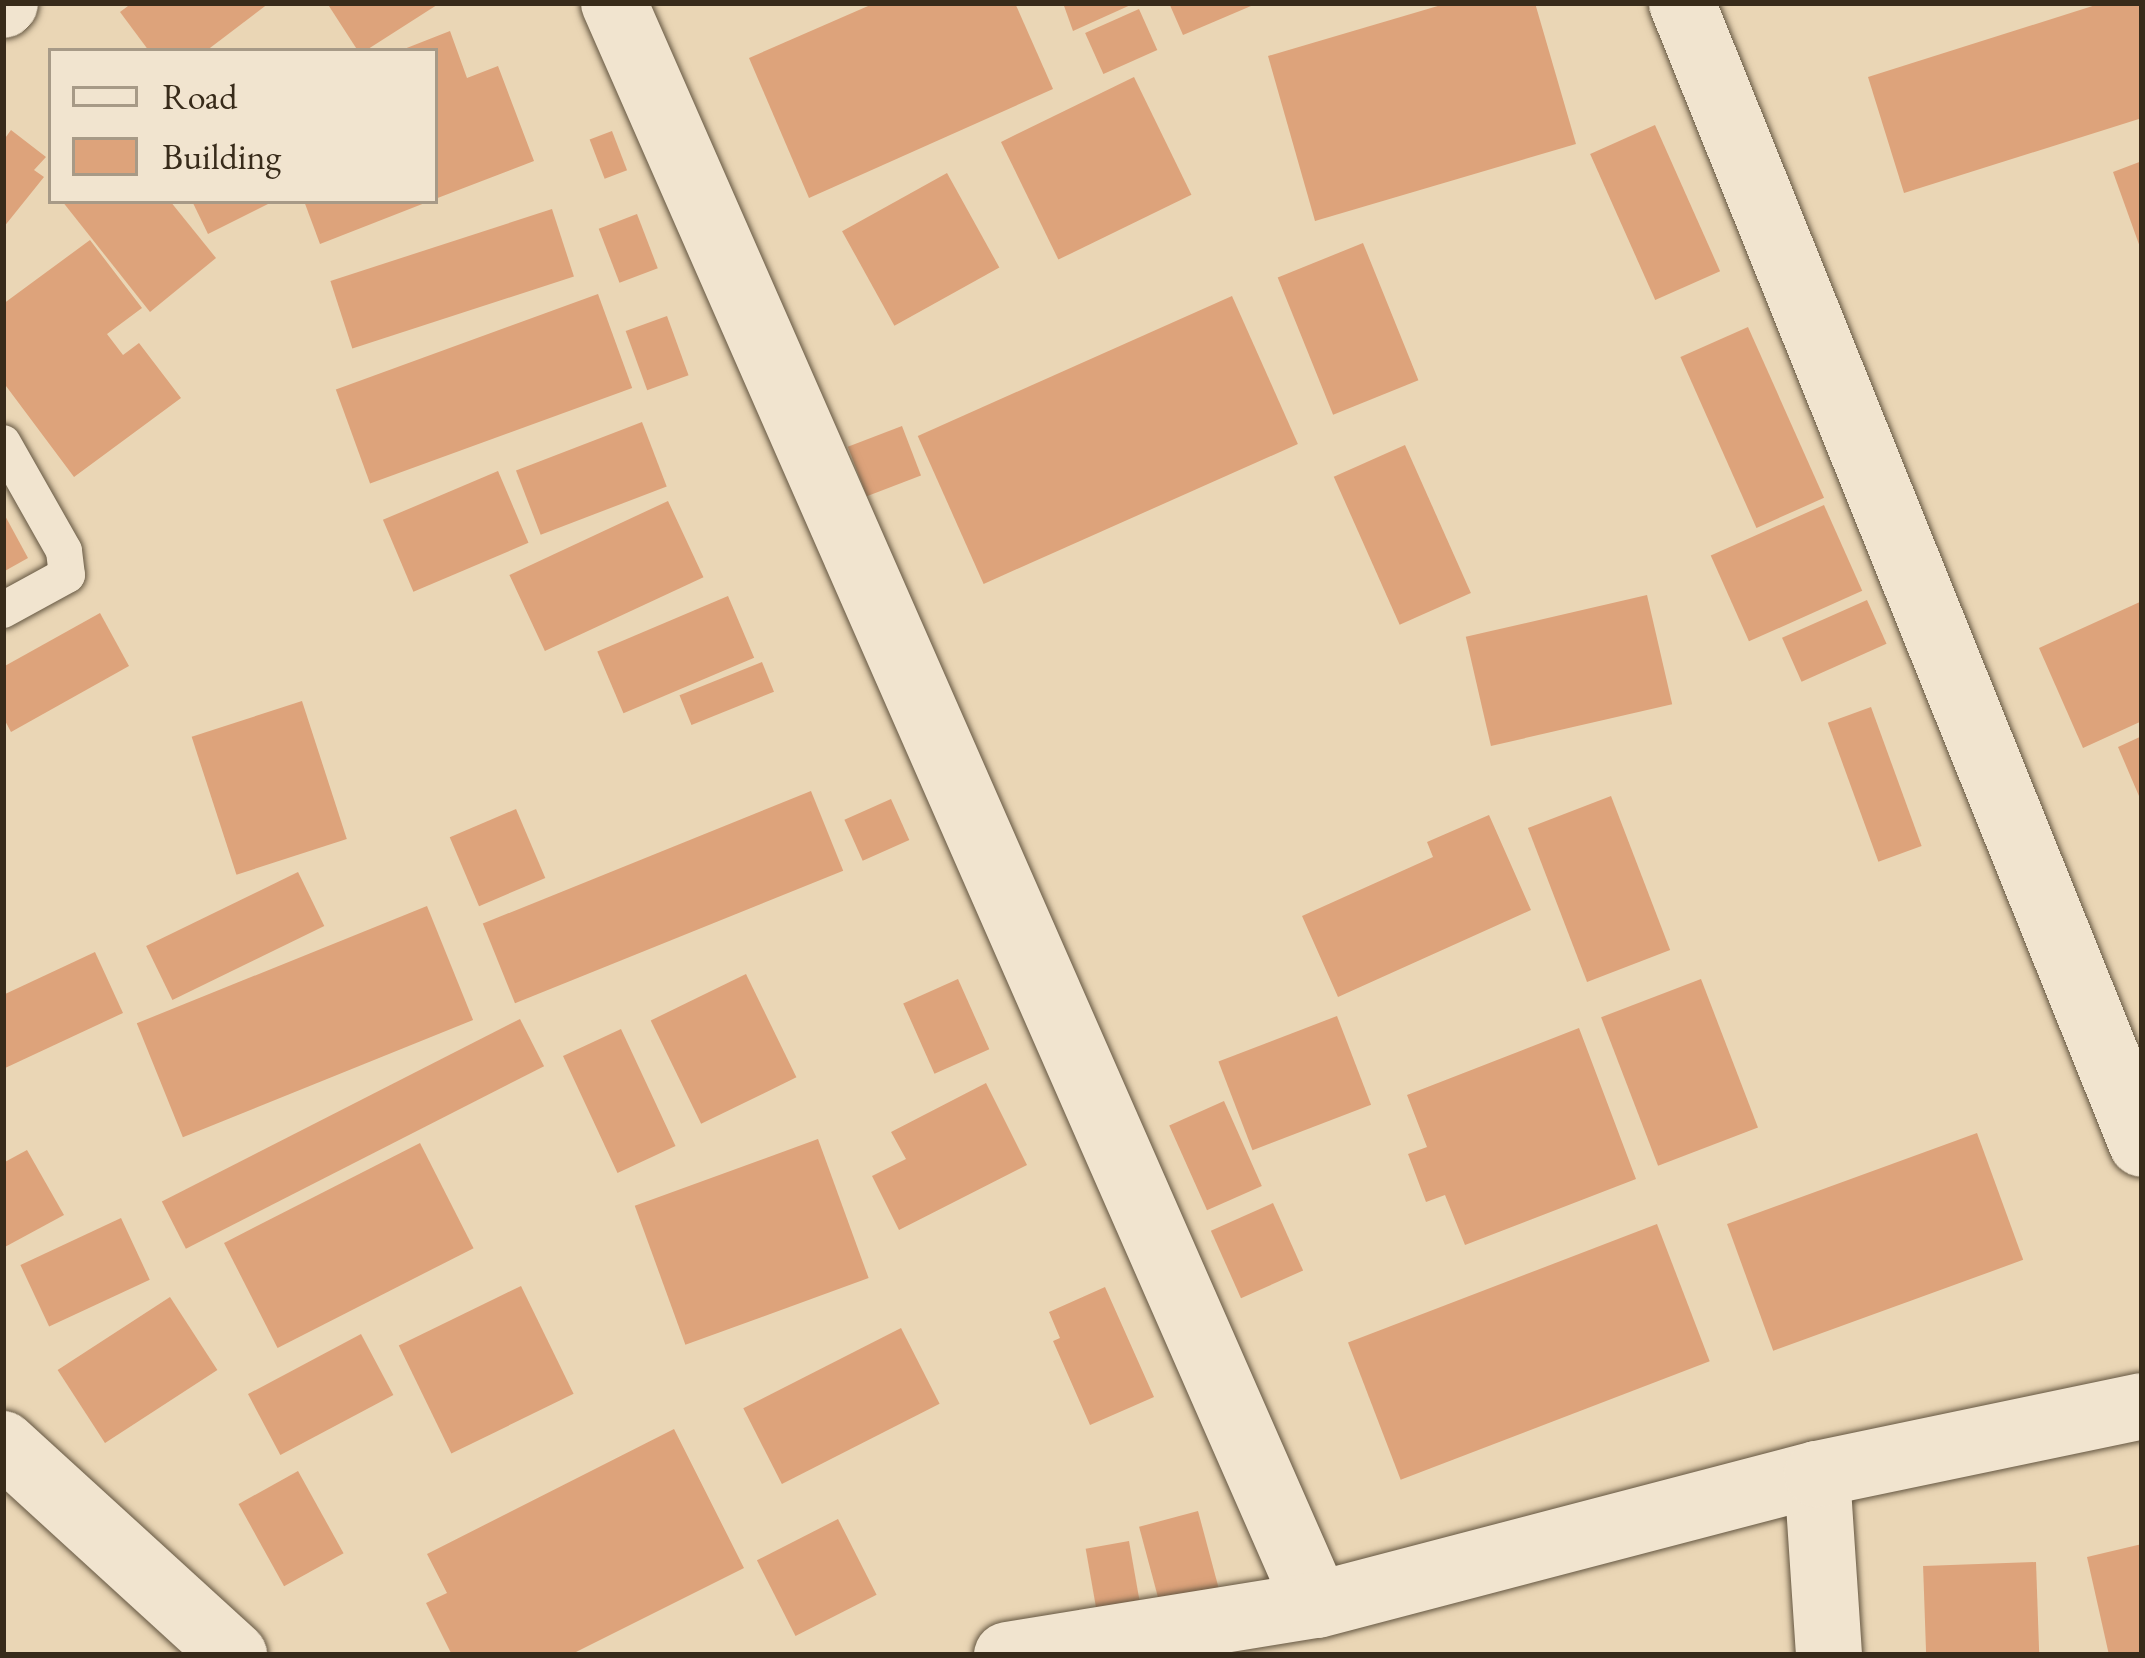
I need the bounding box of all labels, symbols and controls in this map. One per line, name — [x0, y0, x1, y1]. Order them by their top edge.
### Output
legend — [48, 48, 438, 204]
text: Road — [162, 73, 237, 120]
text: Building — [162, 133, 281, 180]

